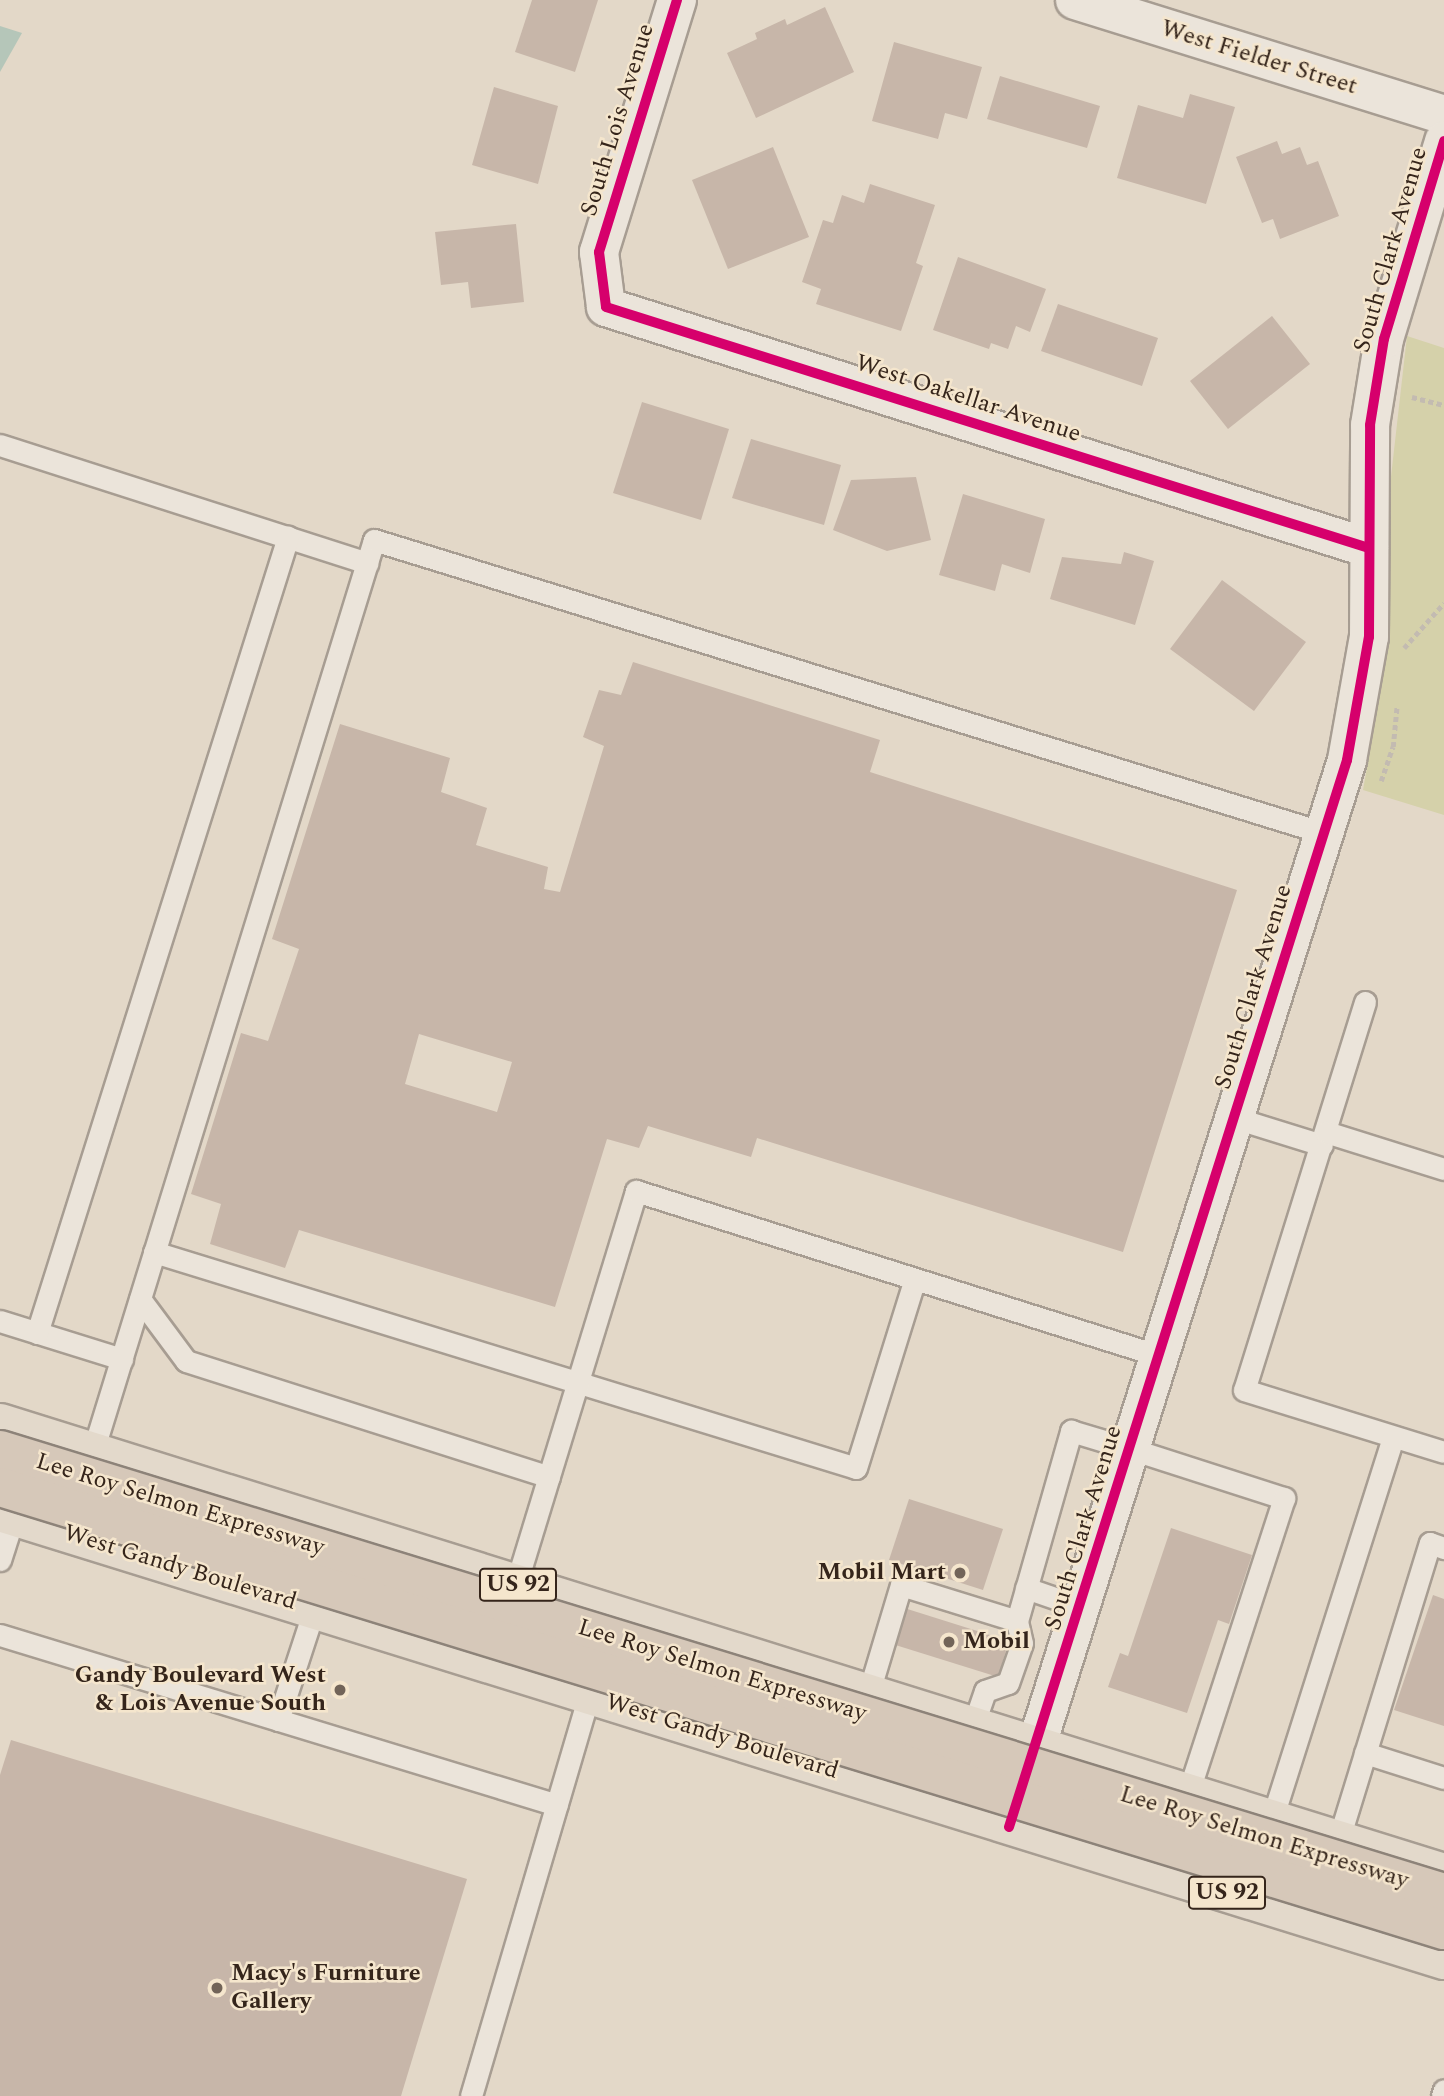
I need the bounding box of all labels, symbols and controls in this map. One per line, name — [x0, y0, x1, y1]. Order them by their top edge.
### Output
street label: West Fielder Street — [1157, 14, 1361, 102]
street label: South Lois Avenue — [575, 20, 661, 220]
street label: South Clark Avenue — [1348, 144, 1434, 356]
street label: West Oakellar Avenue — [852, 349, 1084, 449]
street label: South Clark Avenue — [1209, 881, 1299, 1093]
street label: South Clark Avenue — [1039, 1422, 1129, 1634]
street label: Lee Roy Selmon Expressway — [32, 1447, 328, 1563]
street label: West Gandy Boulevard — [60, 1519, 300, 1617]
place label: Mobil Mart — [818, 1559, 946, 1587]
marker: Mobil Mart — [952, 1565, 968, 1581]
road number: US 92 — [478, 1566, 558, 1604]
street label: Lee Roy Selmon Expressway — [574, 1613, 870, 1729]
place label: Mobil — [963, 1628, 1030, 1656]
marker: Mobil — [941, 1634, 957, 1650]
place label: Gandy Boulevard West & Lois Avenue South — [75, 1662, 326, 1718]
marker: Gandy Boulevard West & Lois Avenue South — [332, 1682, 348, 1698]
street label: West Gandy Boulevard — [602, 1688, 842, 1786]
street label: Lee Roy Selmon Expressway — [1116, 1780, 1412, 1896]
road number: US 92 — [1187, 1874, 1267, 1912]
place label: Macy's Furniture Gallery — [231, 1960, 421, 2016]
marker: Macy's Furniture Gallery — [209, 1980, 225, 1996]

